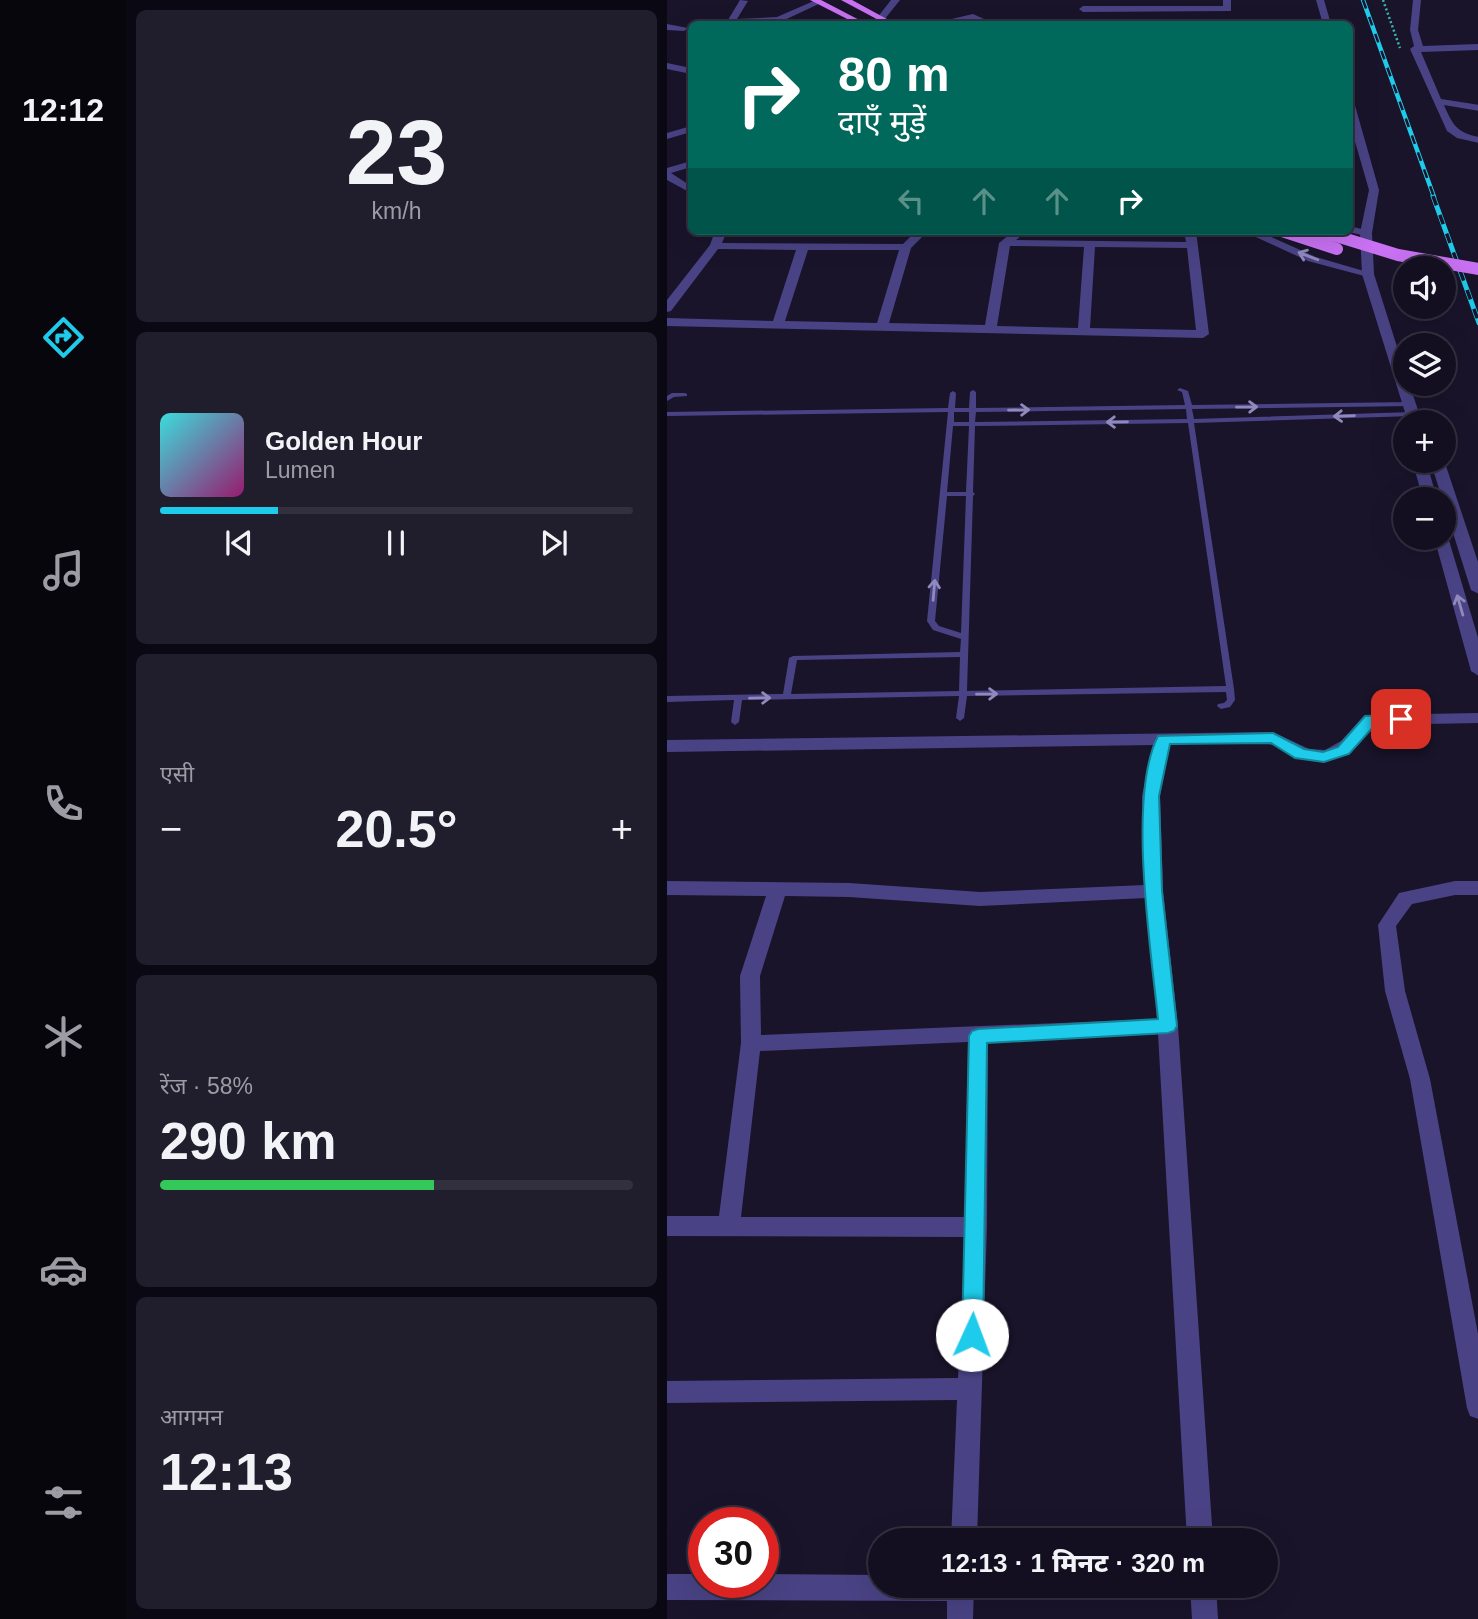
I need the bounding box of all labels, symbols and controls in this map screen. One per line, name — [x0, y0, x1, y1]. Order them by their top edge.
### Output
text: 80 m — [838, 47, 950, 101]
icon: right — [723, 49, 814, 140]
text: 12:12 — [22, 92, 104, 128]
text: 23 — [346, 102, 447, 203]
text: दाएँ मुड़ें — [838, 104, 926, 140]
icon: left — [892, 182, 930, 220]
icon: ahead — [965, 182, 1003, 220]
icon: ahead — [1038, 182, 1076, 220]
icon: right — [1111, 182, 1149, 220]
text: km/h — [372, 198, 421, 224]
one-way arrow — [1297, 249, 1319, 262]
map controls — [1393, 256, 1456, 550]
button: sound — [1393, 256, 1456, 319]
icon: directions — [39, 313, 88, 362]
button: layers — [1393, 333, 1456, 396]
one-way arrow — [1235, 400, 1258, 414]
one-way arrow — [1008, 403, 1031, 417]
one-way arrow — [1333, 409, 1356, 422]
button: + — [1393, 410, 1456, 473]
one-way arrow — [1106, 415, 1129, 428]
text: Golden Hour — [265, 426, 422, 456]
text: Lumen — [265, 457, 335, 483]
button: − — [1393, 487, 1456, 550]
icon: previous — [220, 524, 258, 562]
icon: pause — [377, 524, 415, 562]
icon: next — [535, 524, 573, 562]
icon: music — [39, 546, 88, 595]
one-way arrow — [928, 580, 941, 602]
one-way arrow — [1452, 594, 1465, 616]
one-way arrow — [975, 687, 998, 700]
pin — [1371, 689, 1431, 749]
one-way arrow — [748, 691, 771, 705]
icon: arrive — [1382, 700, 1420, 738]
text: एसी — [160, 761, 194, 787]
icon: phone — [39, 779, 88, 828]
text: 20.5° — [335, 800, 458, 858]
text: − — [160, 808, 182, 850]
text: + — [611, 808, 633, 850]
icon: climate — [39, 1012, 88, 1061]
text: रेंज · 58% — [160, 1073, 253, 1099]
text: 290 km — [160, 1112, 336, 1170]
icon: car — [39, 1245, 88, 1294]
position arrow — [935, 1298, 1009, 1372]
text: आगमन — [160, 1404, 223, 1430]
text: 12:13 — [160, 1443, 293, 1501]
icon: filters — [39, 1478, 88, 1527]
speed limit sign: 30 — [688, 1507, 779, 1598]
text: 12:13 · 1 मिनट · 320 m — [941, 1548, 1205, 1578]

